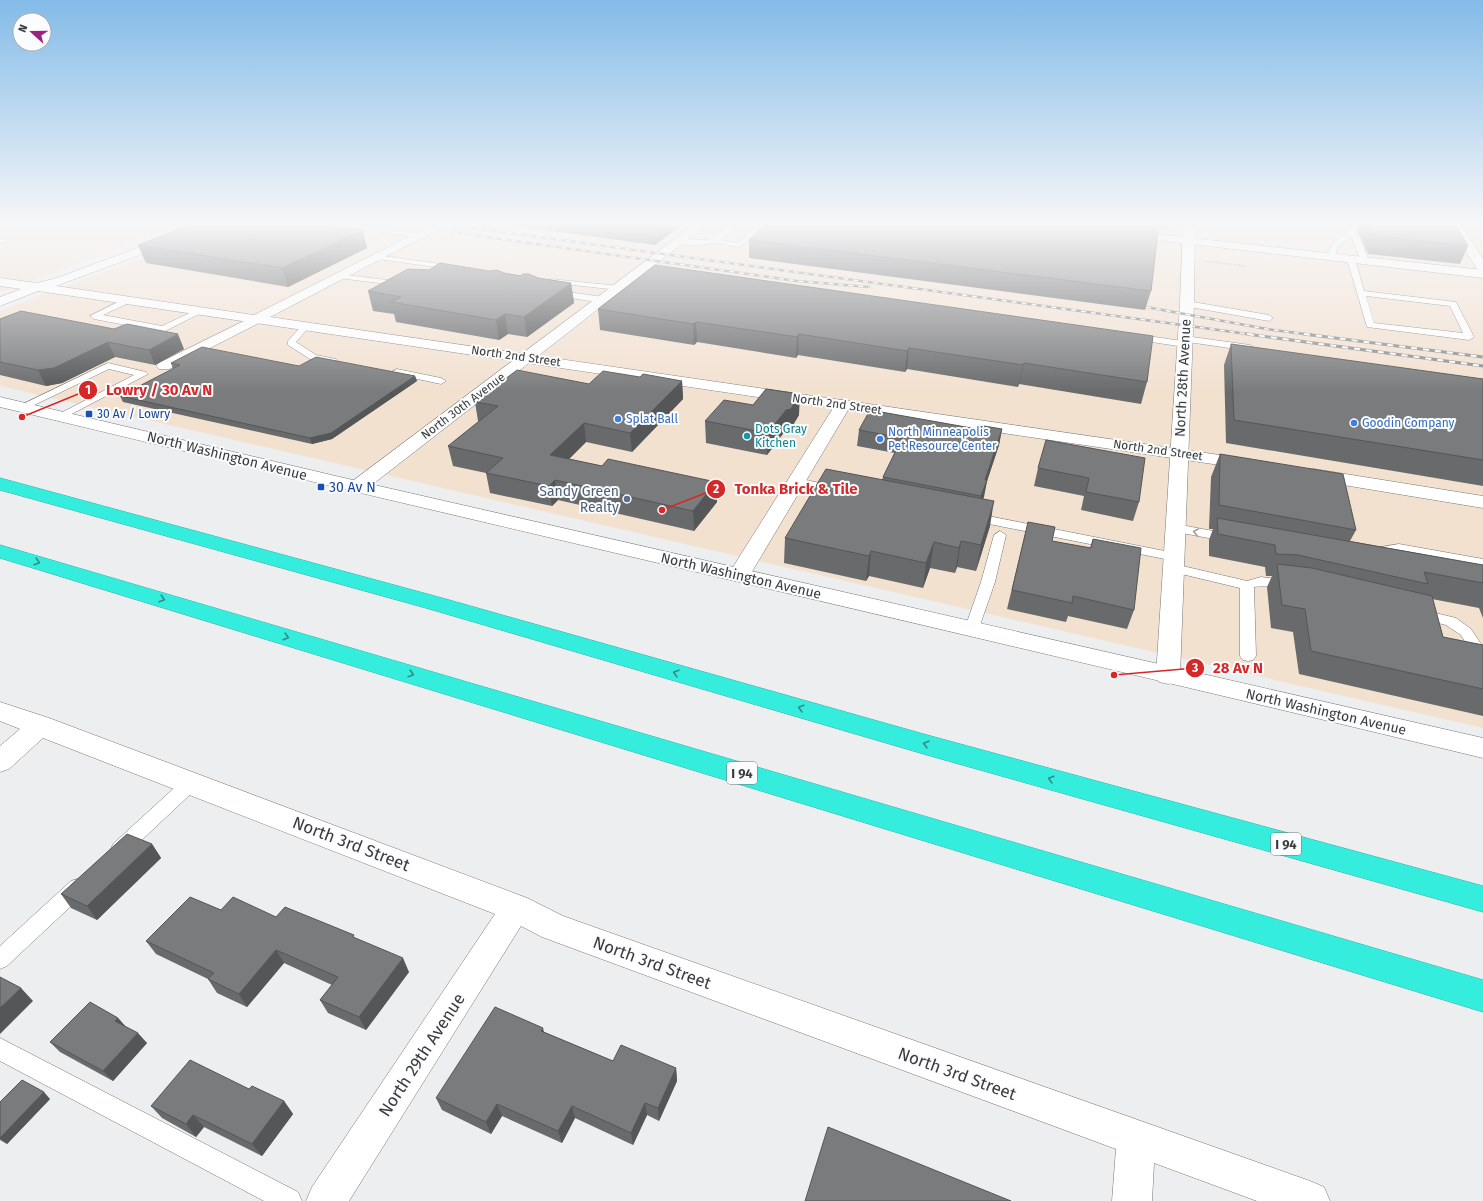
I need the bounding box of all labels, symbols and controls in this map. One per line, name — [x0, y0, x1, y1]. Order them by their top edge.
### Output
north arrow — [12, 12, 52, 52]
text: N — [16, 23, 31, 34]
street label: North 28th Avenue — [1171, 319, 1195, 437]
street label: North 2nd Street — [470, 343, 562, 369]
street label: North 30th Avenue — [418, 370, 508, 442]
callout: Lowry / 30 Av N — [78, 376, 220, 403]
text: Lowry / 30 Av N — [106, 381, 212, 399]
text: 1 — [85, 383, 91, 397]
street label: North 2nd Street — [791, 391, 883, 417]
place label: 30 Av / Lowry — [97, 407, 170, 421]
marker: 30 Av / Lowry — [84, 409, 94, 419]
place label: Splat Ball — [626, 412, 678, 426]
marker: Splat Ball — [613, 414, 623, 424]
place label: Goodin Company — [1362, 416, 1455, 430]
marker: Goodin Company — [1349, 418, 1359, 428]
place label: Dots Gray Kitchen — [755, 422, 807, 450]
place label: North Minneapolis Pet Resource Center — [888, 425, 997, 453]
street label: North Washington Avenue — [145, 428, 309, 484]
marker: Dots Gray Kitchen — [742, 431, 752, 441]
marker: North Minneapolis Pet Resource Center — [875, 434, 885, 444]
street label: North 2nd Street — [1112, 437, 1204, 463]
callout: Tonka Brick & Tile — [706, 475, 865, 502]
place label: 30 Av N — [329, 479, 376, 496]
text: Tonka Brick & Tile — [735, 480, 858, 498]
marker: 30 Av N — [316, 482, 326, 492]
text: 2 — [713, 482, 719, 496]
place label: Sandy Green Realty — [539, 483, 619, 516]
marker: Sandy Green Realty — [622, 494, 632, 504]
one-way arrow — [1193, 528, 1200, 537]
street label: North Washington Avenue — [659, 549, 823, 603]
one-way arrow — [34, 557, 41, 566]
one-way arrow — [158, 594, 165, 603]
one-way arrow — [283, 632, 290, 641]
callout: 28 Av N — [1185, 654, 1271, 681]
text: 28 Av N — [1213, 659, 1263, 677]
text: 3 — [1191, 661, 1198, 675]
one-way arrow — [407, 669, 414, 678]
one-way arrow — [672, 669, 679, 678]
street label: North Washington Avenue — [1244, 685, 1408, 739]
one-way arrow — [797, 705, 804, 713]
one-way arrow — [922, 740, 929, 749]
road number: I 94 — [727, 762, 757, 784]
one-way arrow — [1048, 775, 1055, 784]
street label: North 3rd Street — [289, 812, 413, 876]
road number: I 94 — [1271, 833, 1301, 855]
street label: North 3rd Street — [590, 932, 715, 994]
street label: North 29th Avenue — [374, 989, 470, 1121]
street label: North 3rd Street — [895, 1043, 1020, 1105]

